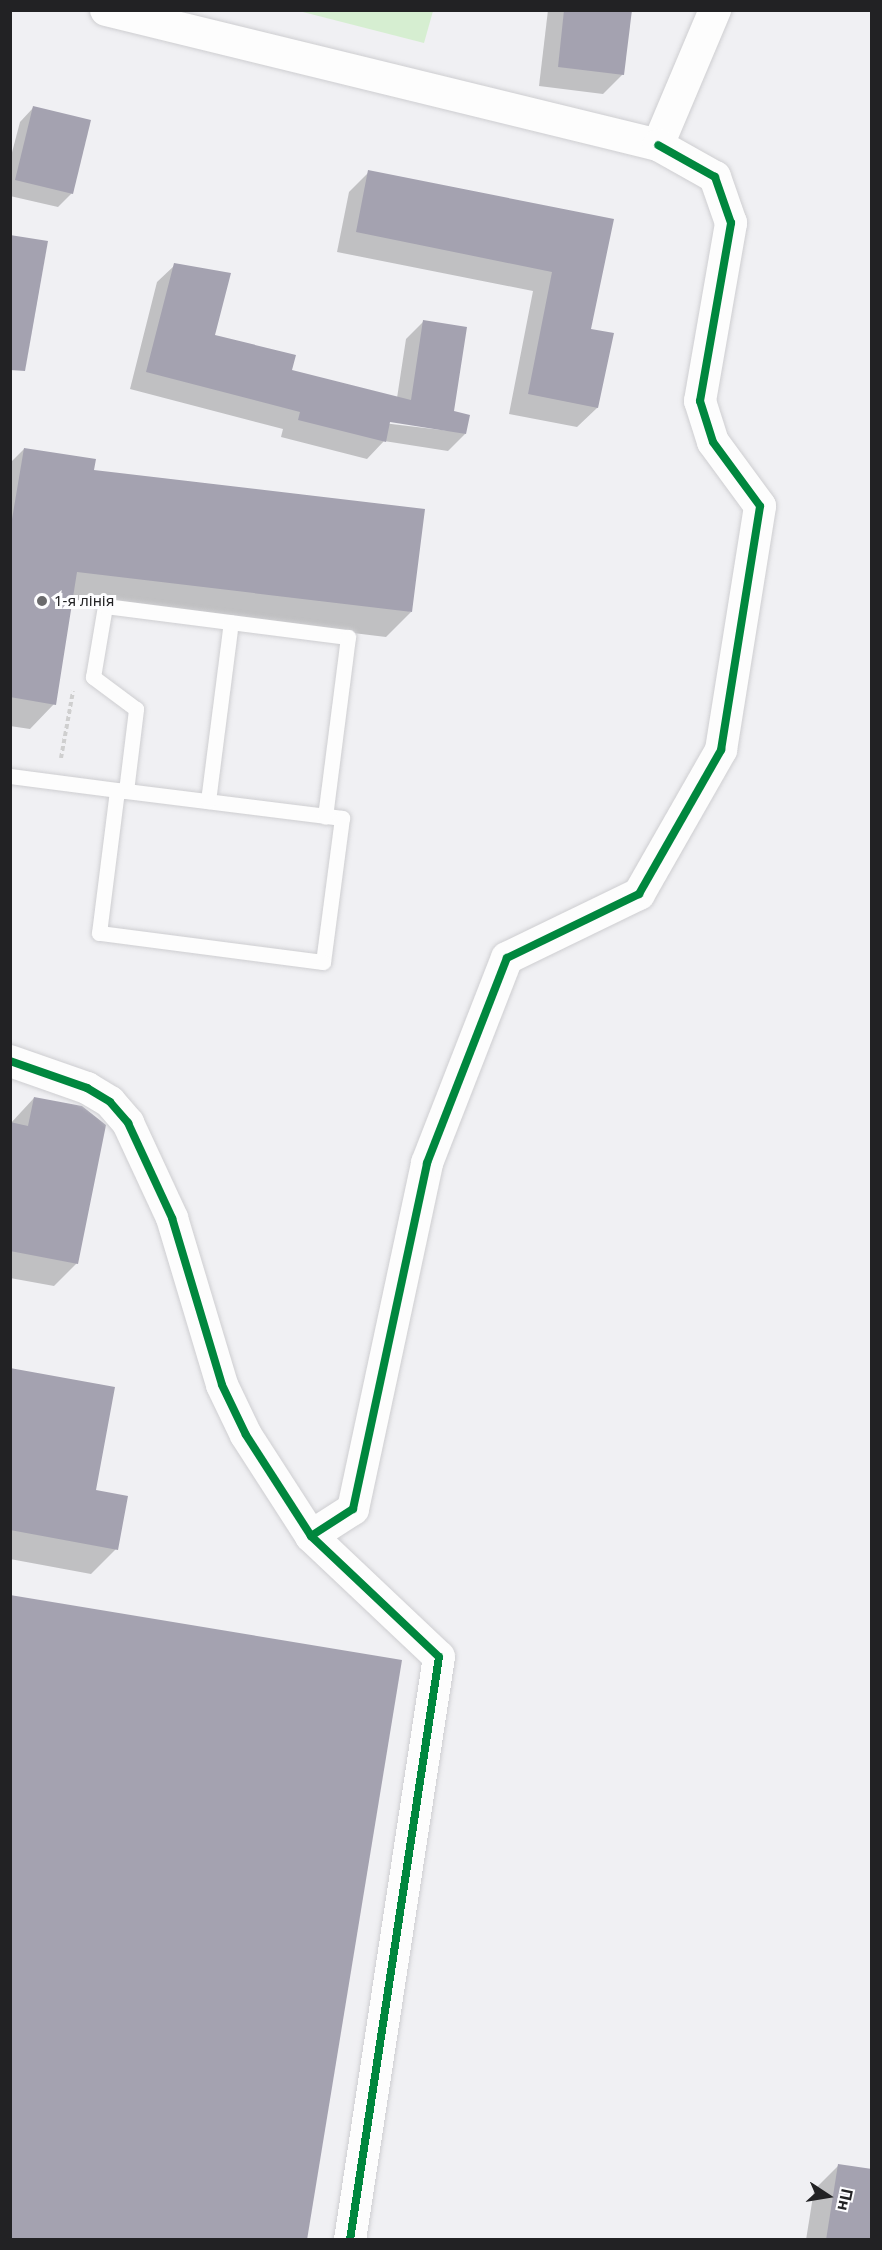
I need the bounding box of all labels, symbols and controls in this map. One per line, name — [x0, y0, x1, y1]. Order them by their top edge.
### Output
place label: 1-я лінія — [54, 592, 114, 610]
marker: 1-я лінія — [35, 594, 49, 608]
north arrow — [798, 2166, 858, 2226]
text: Пн — [832, 2186, 859, 2213]

